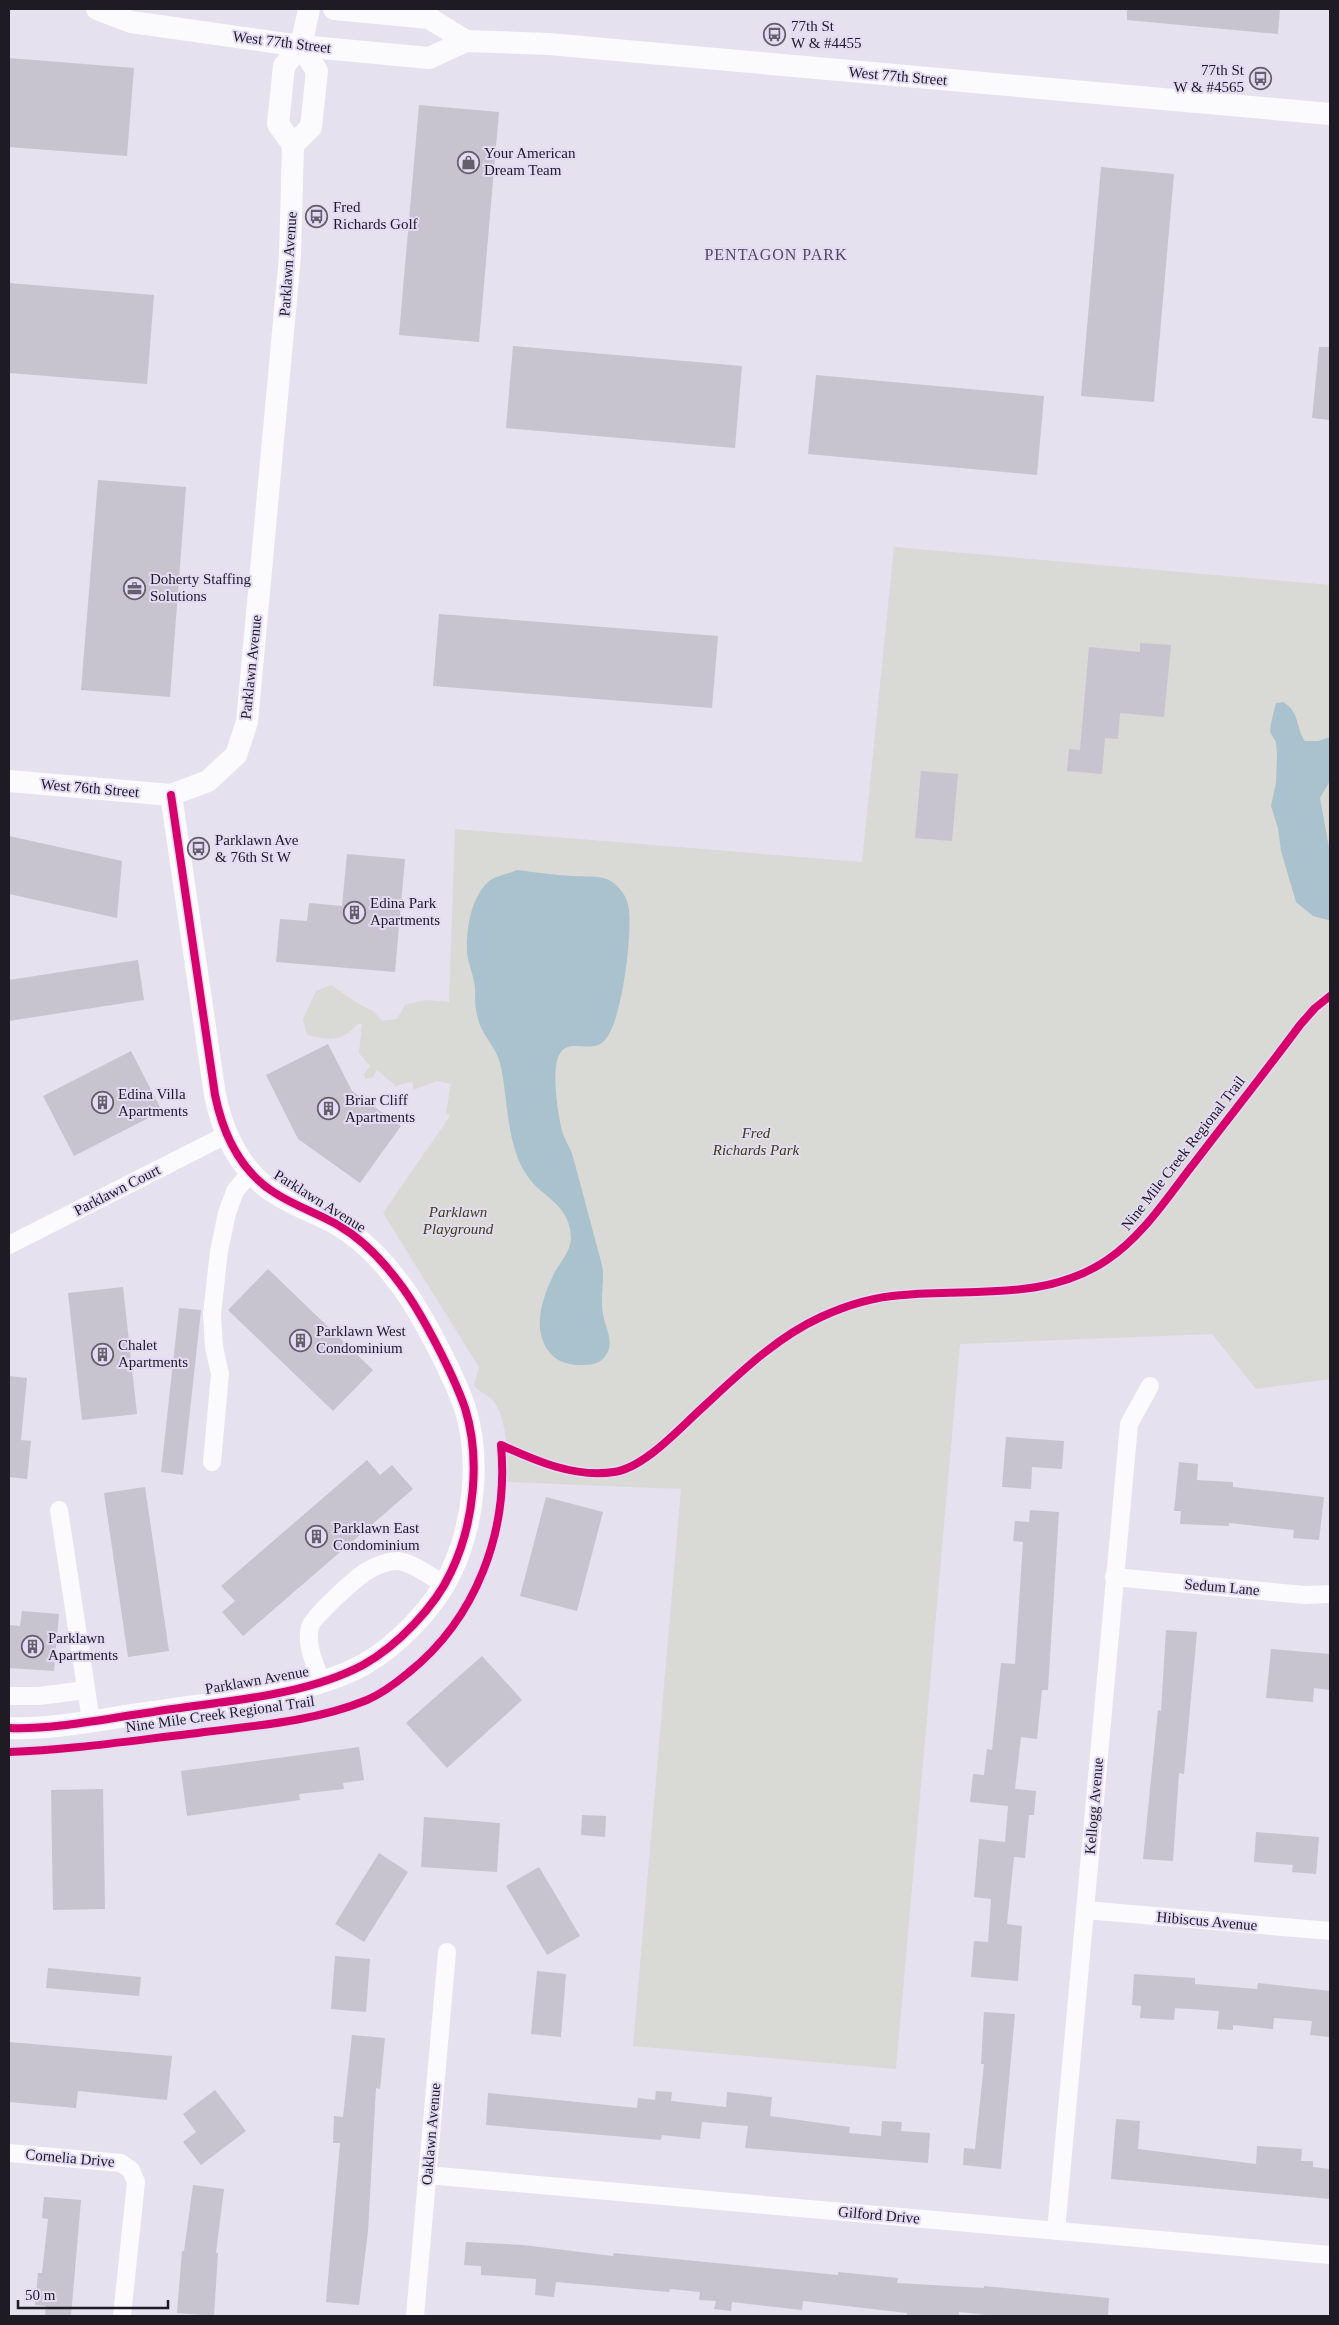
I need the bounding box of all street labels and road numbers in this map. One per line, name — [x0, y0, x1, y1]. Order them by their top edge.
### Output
street label: West 77th Street — [232, 28, 333, 56]
street label: West 77th Street — [848, 64, 949, 88]
street label: Parklawn Avenue — [276, 211, 300, 317]
street label: Parklawn Avenue — [238, 614, 264, 720]
street label: West 76th Street — [40, 776, 141, 800]
street label: Nine Mile Creek Regional Trail — [1118, 1073, 1248, 1233]
street label: Parklawn Court — [71, 1161, 164, 1219]
street label: Parklawn Avenue — [271, 1166, 369, 1236]
street label: Sedum Lane — [1184, 1576, 1261, 1598]
street label: Parklawn Avenue — [204, 1663, 310, 1697]
street label: Nine Mile Creek Regional Trail — [124, 1693, 316, 1735]
street label: Kellogg Avenue — [1082, 1757, 1106, 1855]
street label: Hibiscus Avenue — [1156, 1909, 1258, 1933]
street label: Oaklawn Avenue — [419, 2082, 443, 2186]
street label: Cornelia Drive — [25, 2146, 116, 2170]
street label: Gilford Drive — [837, 2203, 921, 2227]

